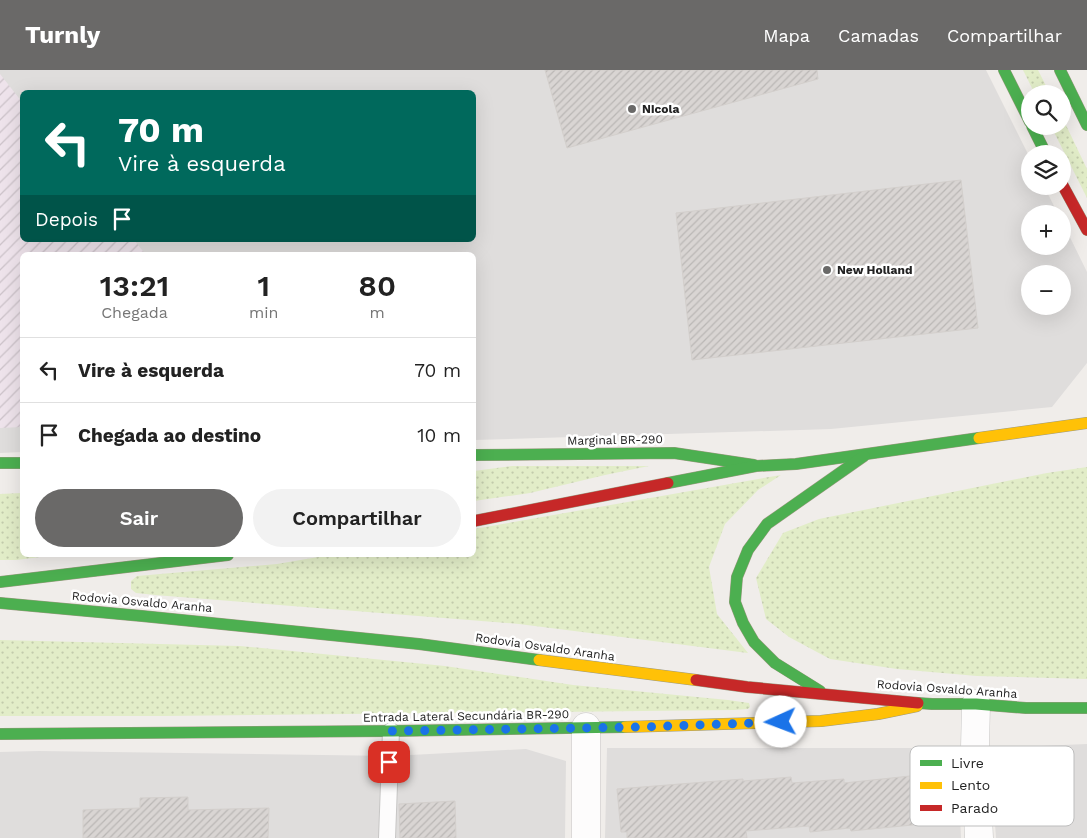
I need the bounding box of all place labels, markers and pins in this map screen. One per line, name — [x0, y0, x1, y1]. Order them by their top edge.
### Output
place label: Nicola — [642, 102, 679, 116]
marker: Nicola — [626, 103, 638, 115]
place label: New Holland — [837, 263, 913, 277]
marker: New Holland — [821, 264, 833, 276]
pin — [368, 741, 410, 783]

